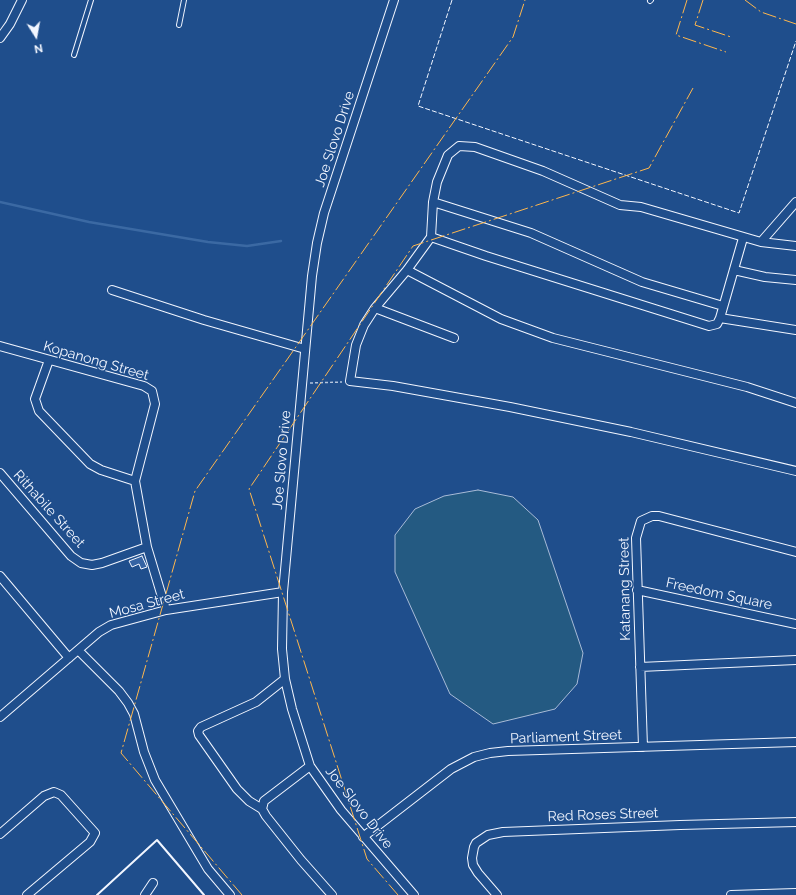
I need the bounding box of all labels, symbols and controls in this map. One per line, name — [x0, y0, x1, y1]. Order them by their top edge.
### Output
north arrow — [16, 16, 56, 56]
text: N — [33, 41, 44, 55]
street label: Joe Slovo Drive — [312, 89, 358, 189]
street label: Kopanong Street — [41, 338, 151, 384]
street label: Joe Slovo Drive — [269, 410, 295, 510]
street label: Rithabile Street — [10, 467, 88, 551]
street label: Katanang Street — [616, 537, 634, 641]
street label: Freedom Square — [664, 575, 774, 613]
street label: Mosa Street — [108, 586, 186, 622]
street label: Parliament Street — [510, 727, 622, 747]
street label: Joe Slovo Drive — [322, 764, 396, 852]
street label: Red Roses Street — [547, 805, 659, 825]

